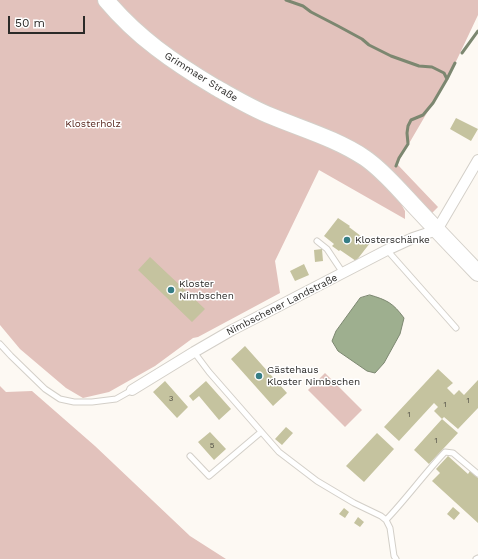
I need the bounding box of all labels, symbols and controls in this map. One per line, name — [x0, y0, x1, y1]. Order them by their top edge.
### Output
scale bar — [10, 8, 87, 34]
text: 50 m — [15, 16, 45, 30]
street label: Grimmaer Straße — [162, 50, 240, 104]
park label: Klosterholz — [65, 118, 121, 130]
place label: Klosterschänke — [355, 234, 430, 246]
marker: Klosterschänke — [342, 235, 352, 245]
street label: Nimbschener Landstraße — [224, 272, 340, 338]
place label: Kloster Nimbschen — [179, 278, 234, 302]
marker: Kloster Nimbschen — [166, 285, 176, 295]
place label: Gästehaus Kloster Nimbschen — [267, 364, 360, 388]
marker: Gästehaus Kloster Nimbschen — [254, 371, 264, 381]
house number: 3 — [169, 394, 173, 404]
house number: 1 — [466, 396, 470, 406]
house number: 1 — [443, 400, 447, 410]
house number: 1 — [407, 410, 411, 420]
house number: 1 — [434, 436, 438, 446]
house number: 5 — [210, 441, 214, 451]

